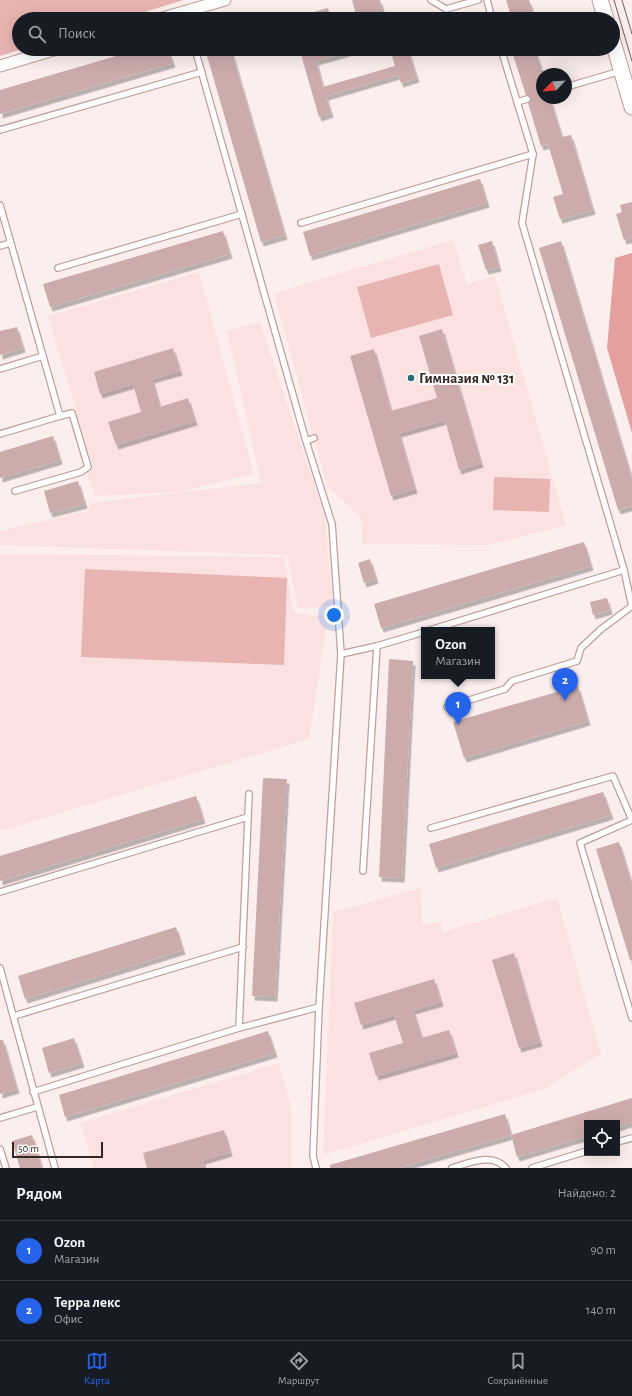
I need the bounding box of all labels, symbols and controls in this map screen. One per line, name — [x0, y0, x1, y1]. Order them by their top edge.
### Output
search box — [12, 12, 620, 56]
icon: search — [26, 23, 48, 45]
text: Поиск — [58, 26, 96, 41]
north arrow — [536, 68, 572, 104]
place label: Гимназия № 131 — [419, 371, 514, 386]
marker: Гимназия № 131 — [406, 373, 416, 383]
your location — [324, 605, 344, 625]
popup — [421, 627, 495, 679]
text: Ozon — [435, 637, 466, 652]
text: Магазин — [435, 655, 481, 668]
pin: 2 — [552, 668, 578, 701]
pin: 1 — [445, 692, 471, 725]
map controls — [584, 1120, 620, 1156]
button: locate — [584, 1120, 620, 1156]
scale bar — [12, 1140, 103, 1159]
text: 50 m — [18, 1143, 39, 1154]
text: Рядом — [16, 1185, 62, 1202]
text: Найдено: 2 — [558, 1187, 616, 1200]
text: Ozon — [54, 1235, 85, 1250]
text: 1 — [27, 1244, 31, 1257]
text: 90 m — [590, 1244, 616, 1257]
text: Магазин — [54, 1253, 100, 1266]
text: Терра лекс — [54, 1295, 120, 1310]
text: 2 — [26, 1304, 32, 1317]
text: 140 m — [586, 1304, 616, 1317]
text: Офис — [54, 1313, 83, 1326]
tab: Карта — [84, 1350, 110, 1387]
tab: Маршрут — [278, 1350, 319, 1387]
tab: Сохранённые — [487, 1350, 548, 1387]

